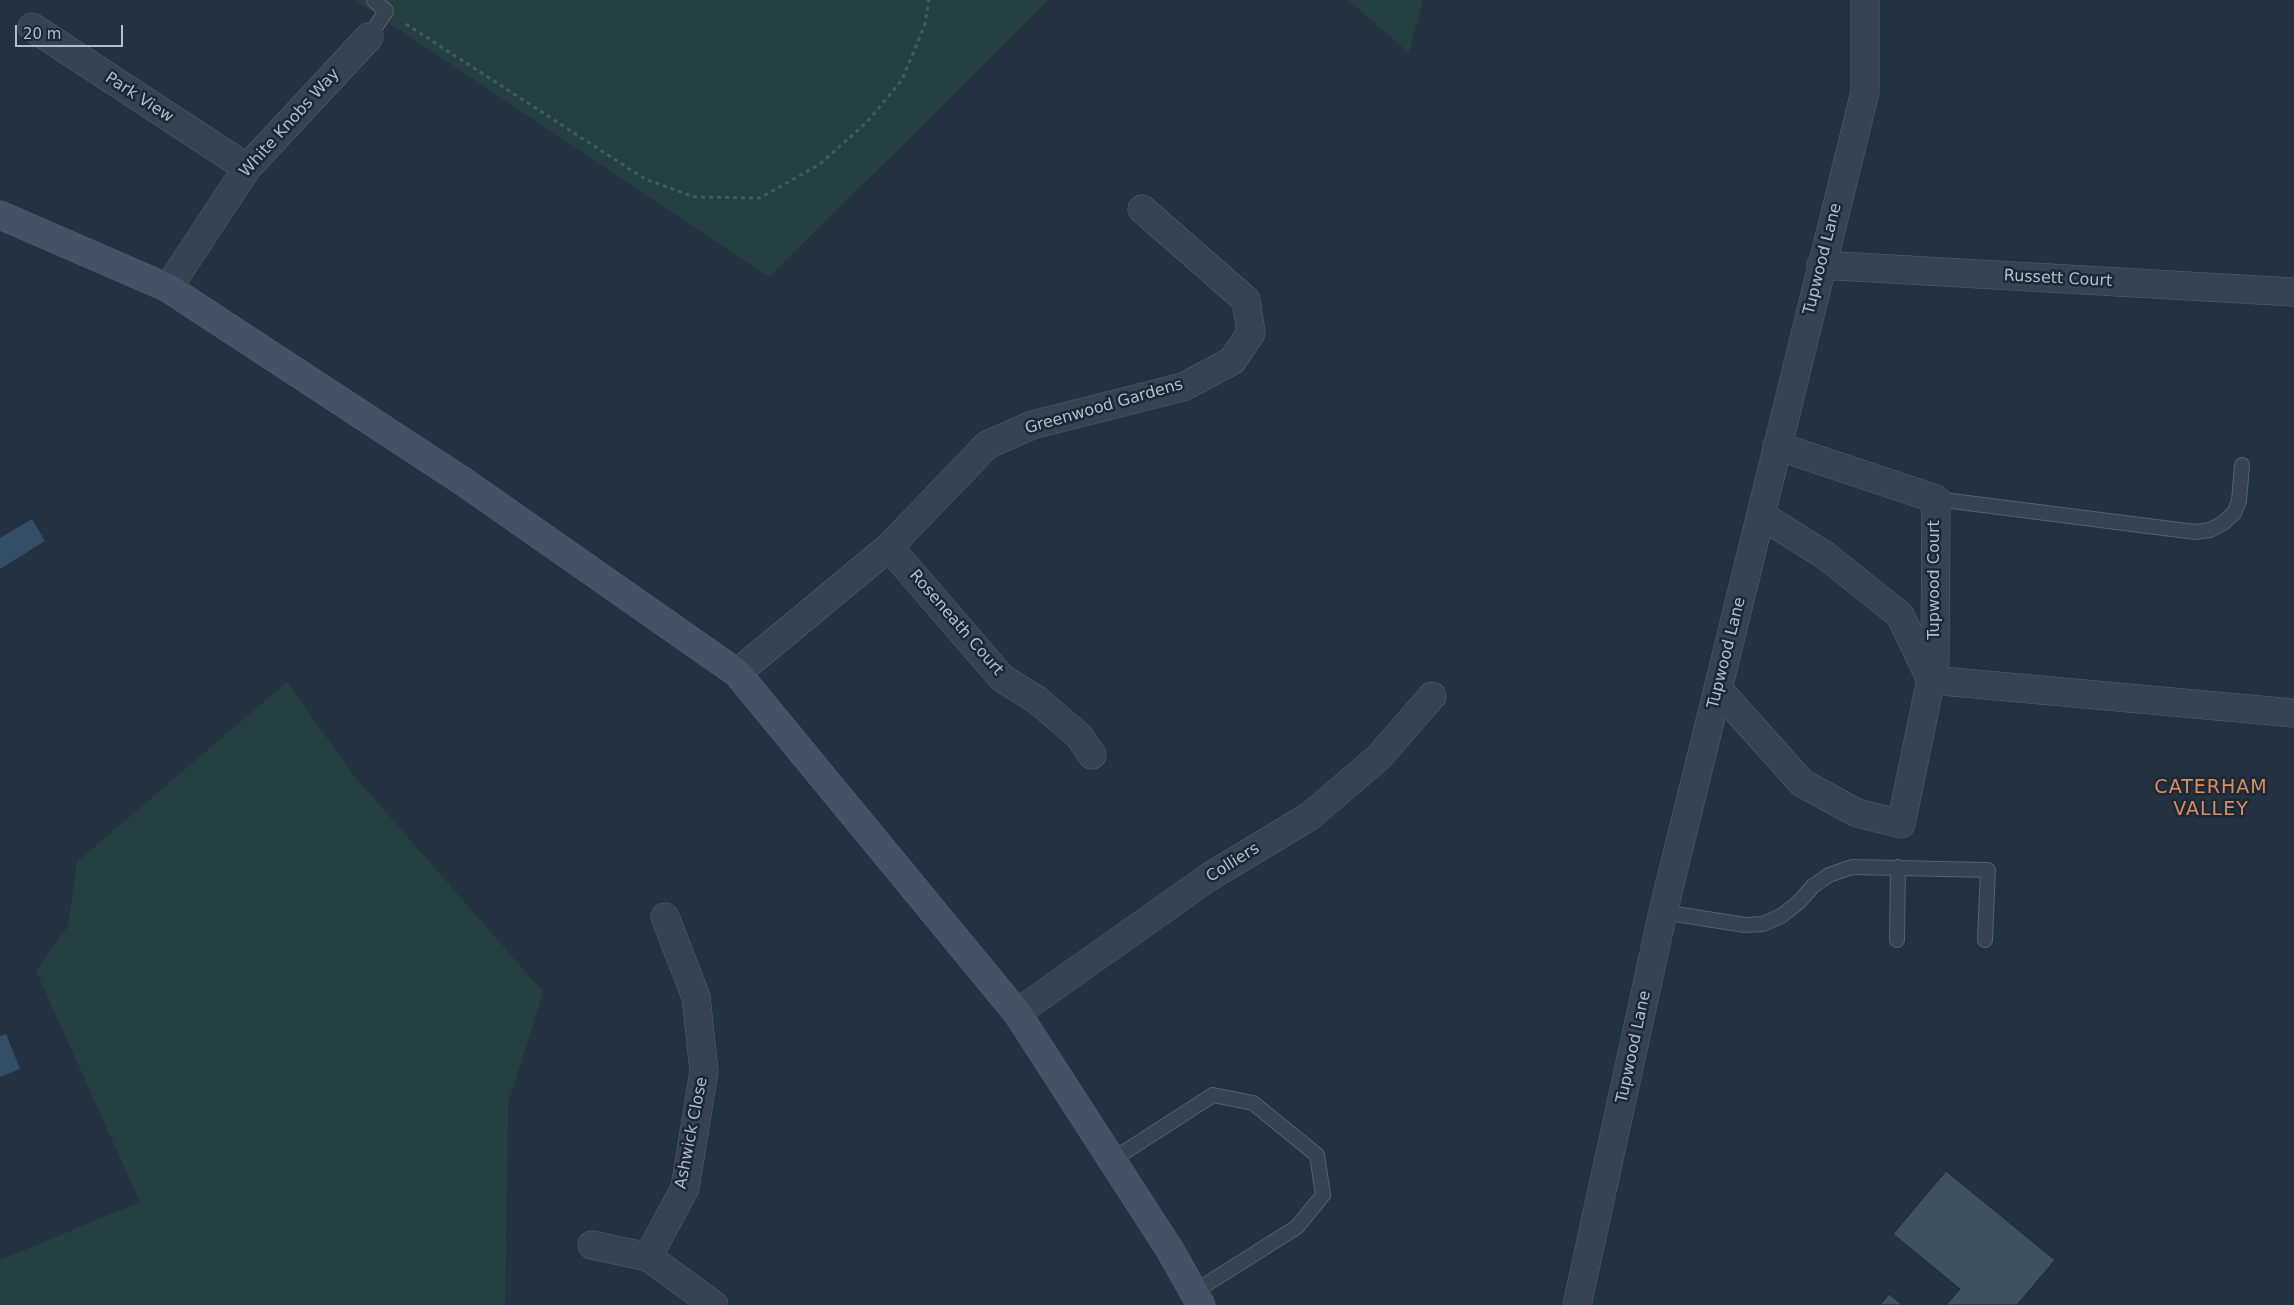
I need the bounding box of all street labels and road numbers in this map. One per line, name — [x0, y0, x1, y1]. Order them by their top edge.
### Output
street label: White Knobs Way — [236, 65, 344, 181]
street label: Park View — [101, 69, 177, 127]
street label: Tupwood Lane — [1800, 201, 1846, 317]
street label: Russett Court — [2003, 267, 2113, 291]
street label: Greenwood Gardens — [1023, 375, 1185, 439]
street label: Tupwood Court — [1925, 520, 1945, 640]
street label: Roseneath Court — [905, 566, 1007, 680]
street label: Tupwood Lane — [1704, 595, 1750, 711]
street label: Colliers — [1203, 839, 1263, 887]
street label: Tupwood Lane — [1613, 989, 1655, 1105]
street label: Ashwick Close — [672, 1075, 712, 1191]

